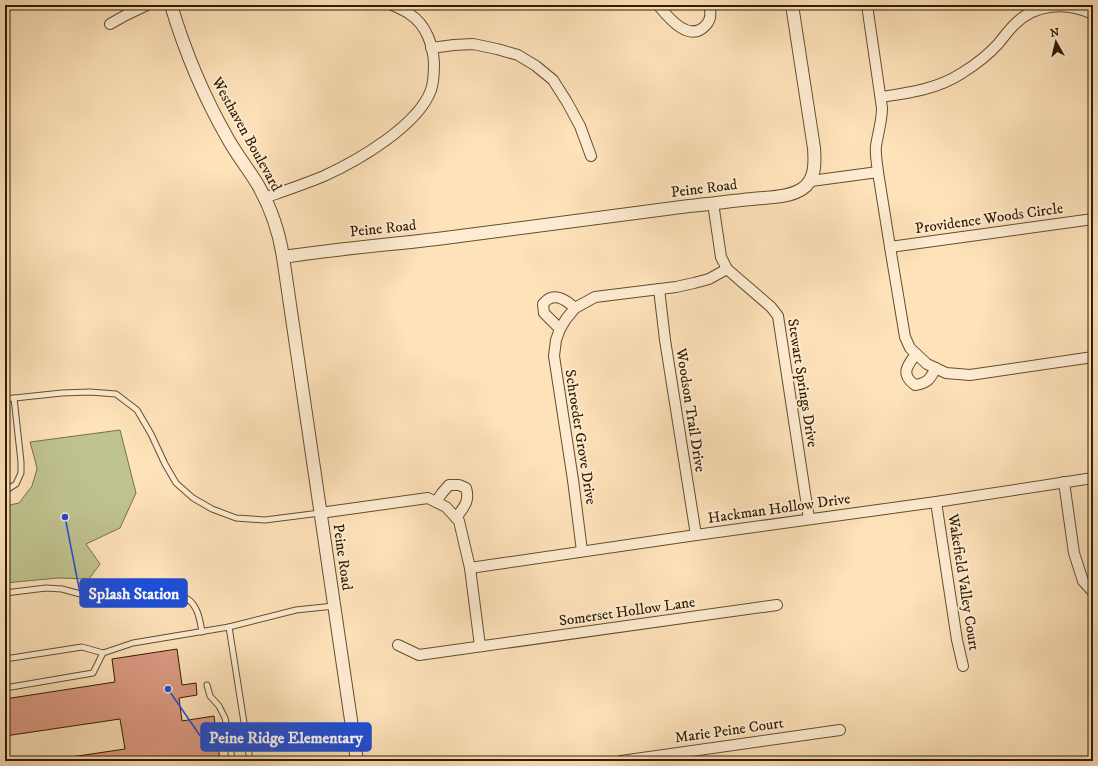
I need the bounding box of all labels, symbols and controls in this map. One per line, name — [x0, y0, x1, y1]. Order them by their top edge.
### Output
north arrow — [1036, 22, 1076, 62]
text: N — [1049, 26, 1060, 41]
street label: Westhaven Boulevard — [207, 73, 286, 195]
street label: Peine Road — [670, 175, 739, 202]
street label: Providence Woods Circle — [914, 199, 1064, 238]
street label: Peine Road — [349, 216, 418, 241]
street label: Stewart Springs Drive — [783, 317, 822, 449]
street label: Woodson Trail Drive — [671, 346, 710, 473]
street label: Schroeder Grove Drive — [560, 368, 601, 506]
street label: Hackman Hollow Drive — [707, 489, 851, 528]
street label: Wakefield Valley Court — [943, 511, 984, 652]
street label: Peine Road — [328, 523, 357, 592]
callout: Splash Station — [80, 579, 187, 607]
text: Splash Station — [89, 584, 180, 604]
street label: Somerset Hollow Lane — [558, 593, 696, 630]
street label: Marie Peine Court — [673, 713, 785, 748]
callout: Peine Ridge Elementary — [201, 723, 371, 751]
text: Peine Ridge Elementary — [209, 728, 363, 748]

